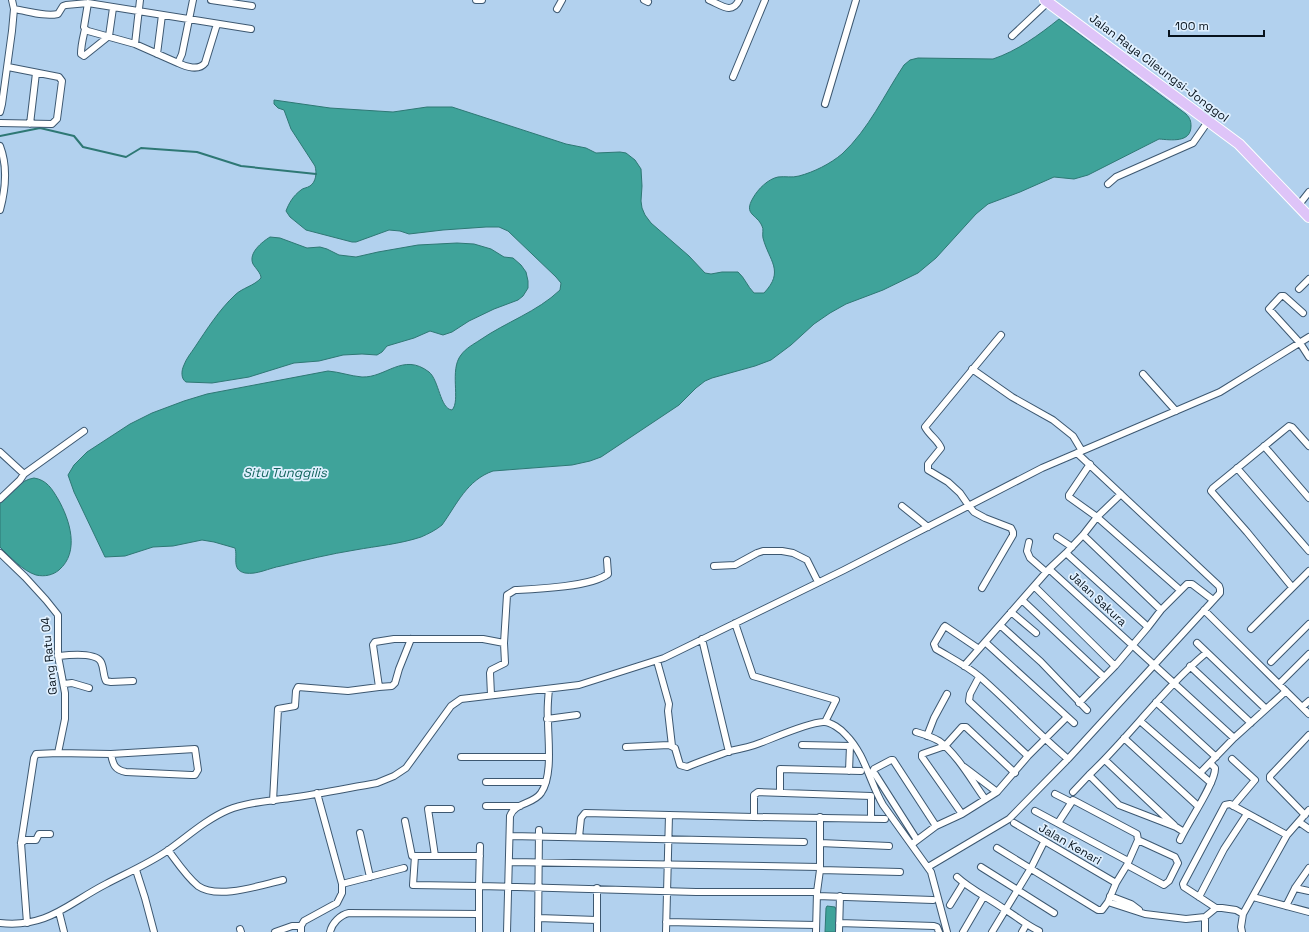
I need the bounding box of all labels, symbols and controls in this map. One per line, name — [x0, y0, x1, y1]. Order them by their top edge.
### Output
street label: Jalan Raya Cileungsi-Jonggol — [1086, 10, 1232, 126]
scale bar — [1169, 12, 1264, 38]
text: 100 m — [1175, 18, 1209, 34]
water label: Situ Tunggilis — [243, 464, 328, 481]
street label: Jalan Sakura — [1066, 568, 1130, 630]
street label: Gang Ratu 04 — [37, 616, 61, 696]
street label: Jalan Kenari — [1036, 820, 1104, 868]

